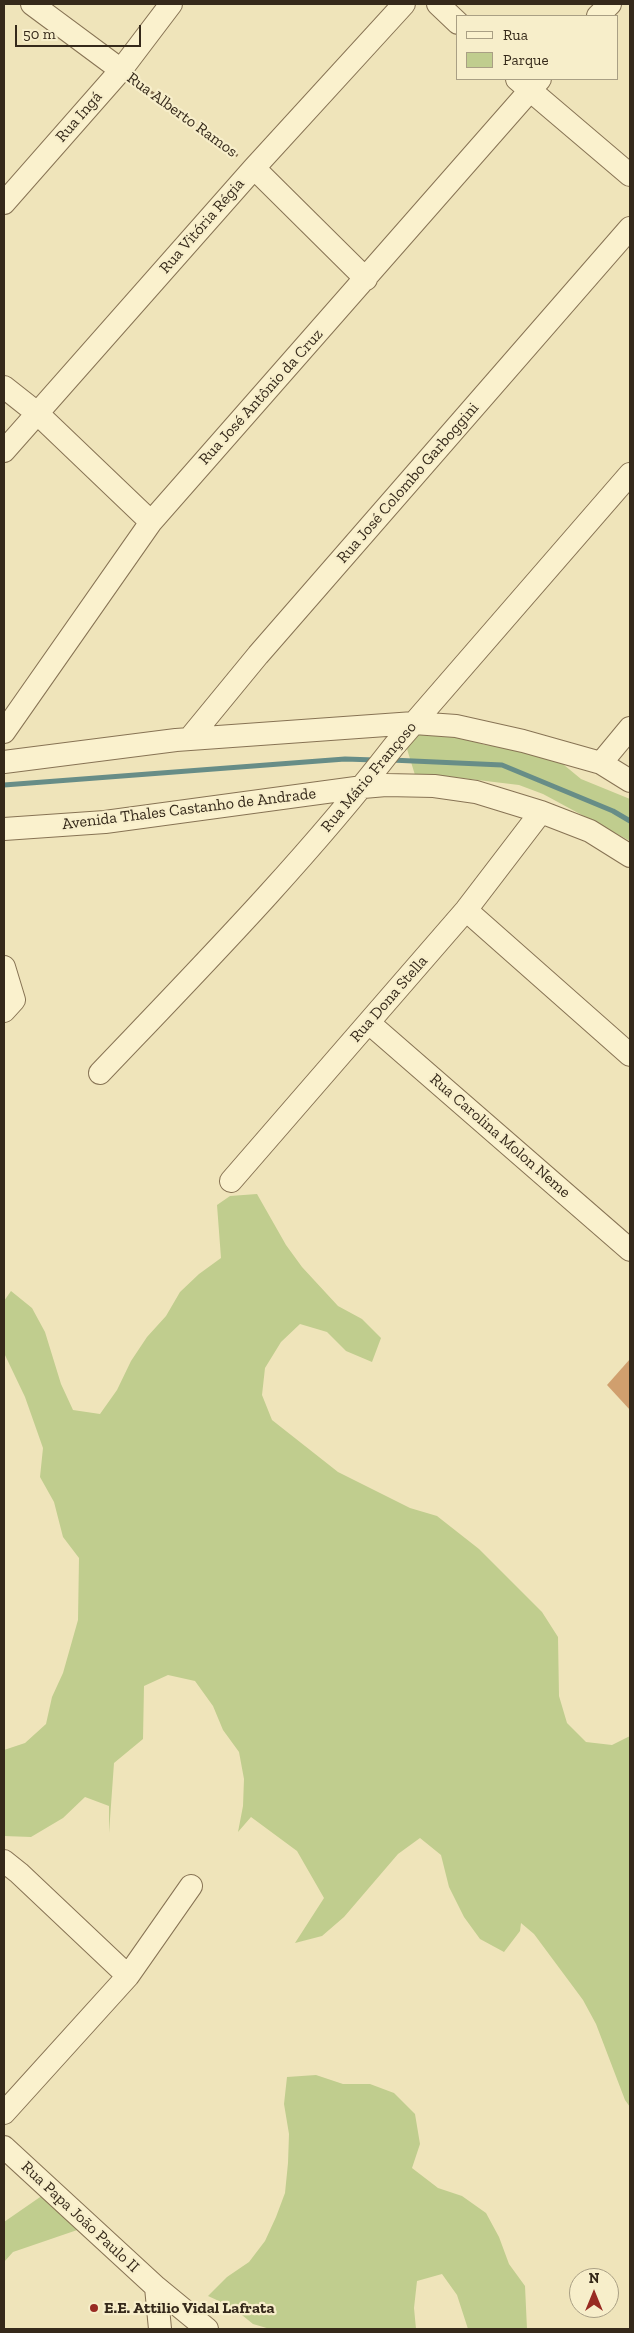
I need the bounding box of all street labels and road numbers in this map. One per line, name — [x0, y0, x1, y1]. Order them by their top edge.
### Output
street label: Rua Alberto Ramos — [123, 68, 241, 162]
street label: Rua Ingá — [52, 88, 106, 146]
street label: Rua Vitória Régia — [156, 175, 248, 277]
street label: Rua José Antônio da Cruz — [195, 325, 327, 469]
street label: Rua José Colombo Garboggini — [333, 399, 483, 567]
street label: Rua Mário Françoso — [317, 718, 421, 836]
street label: Avenida Thales Castanho de Andrade — [61, 784, 317, 834]
street label: Rua Dona Stella — [346, 952, 432, 1046]
street label: Rua Carolina Molon Neme — [426, 1070, 574, 1202]
street label: Rua Papa João Paulo II — [17, 2157, 143, 2277]

